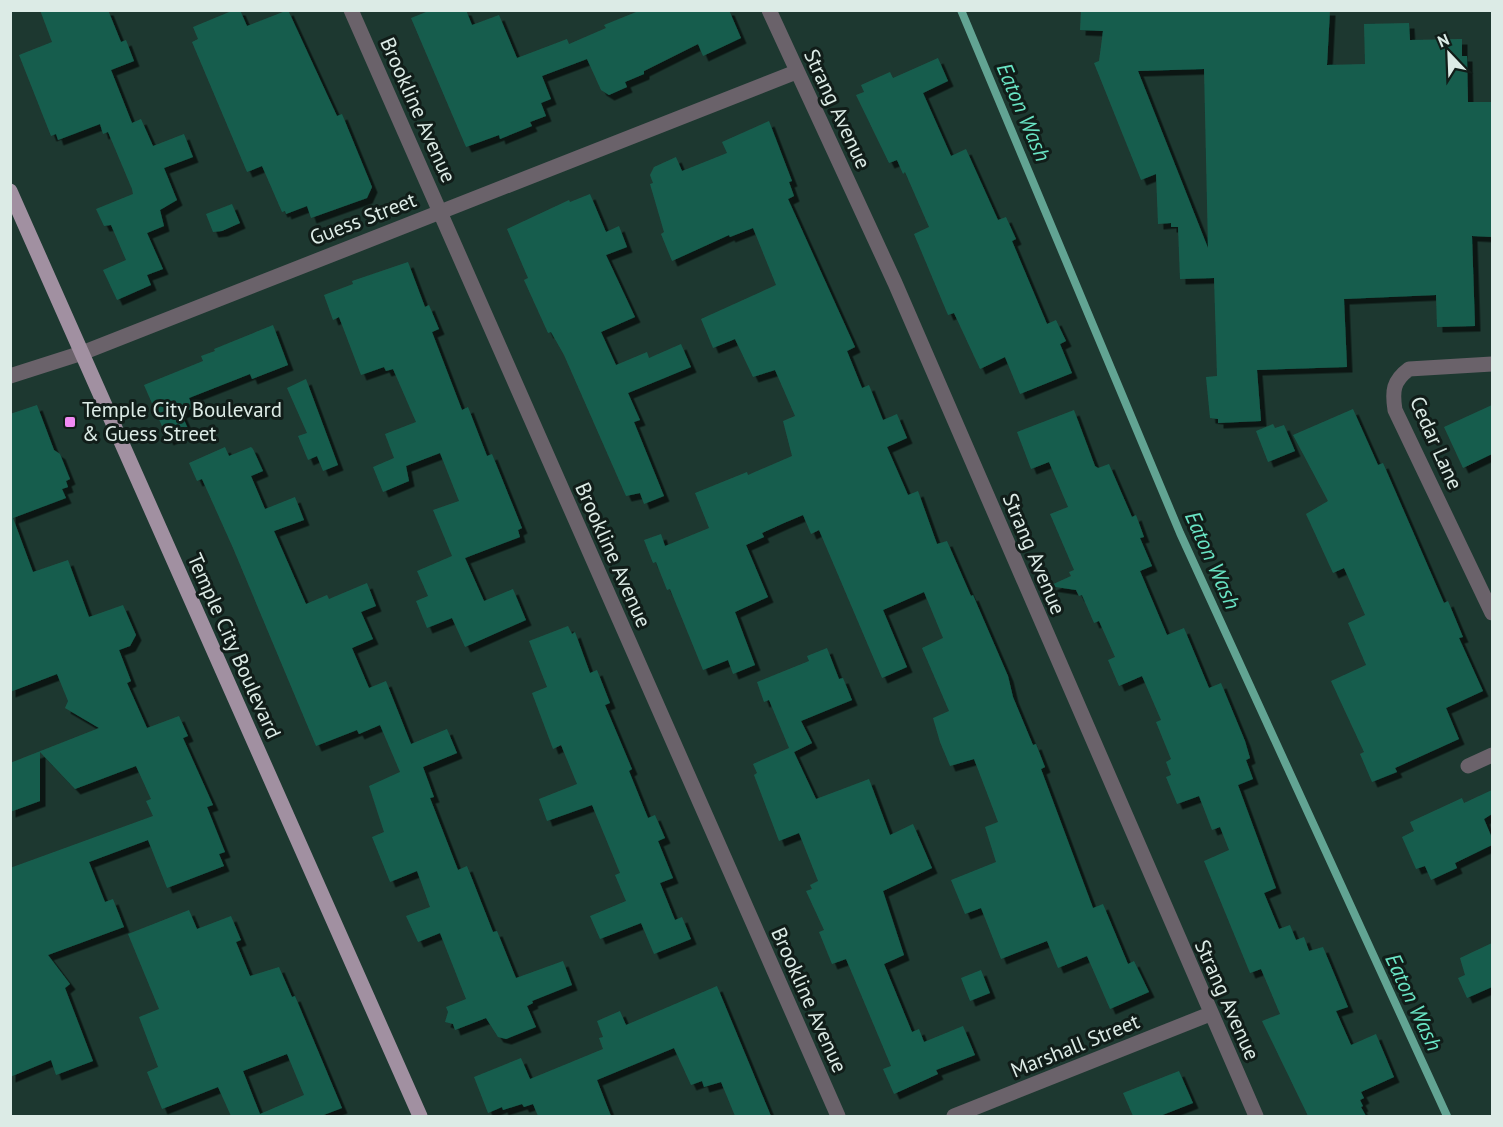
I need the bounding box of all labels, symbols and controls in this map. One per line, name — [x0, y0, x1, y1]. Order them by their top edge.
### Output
north arrow — [1419, 24, 1479, 84]
text: N — [1434, 29, 1452, 51]
street label: Brookline Avenue — [374, 33, 463, 187]
street label: Strang Avenue — [798, 45, 877, 173]
water label: Eaton Wash — [991, 58, 1057, 166]
street label: Guess Street — [306, 186, 420, 251]
street label: Cedar Lane — [1404, 392, 1469, 494]
place label: Temple City Boulevard & Guess Street — [82, 396, 282, 447]
marker: Temple City Boulevard & Guess Street — [63, 415, 77, 429]
street label: Brookline Avenue — [569, 478, 658, 632]
street label: Strang Avenue — [997, 489, 1072, 619]
water label: Eaton Wash — [1179, 507, 1247, 613]
street label: Temple City Boulevard — [181, 549, 287, 743]
street label: Brookline Avenue — [765, 923, 854, 1077]
street label: Strang Avenue — [1189, 935, 1266, 1064]
water label: Eaton Wash — [1379, 949, 1449, 1055]
street label: Marshall Street — [1007, 1007, 1143, 1084]

